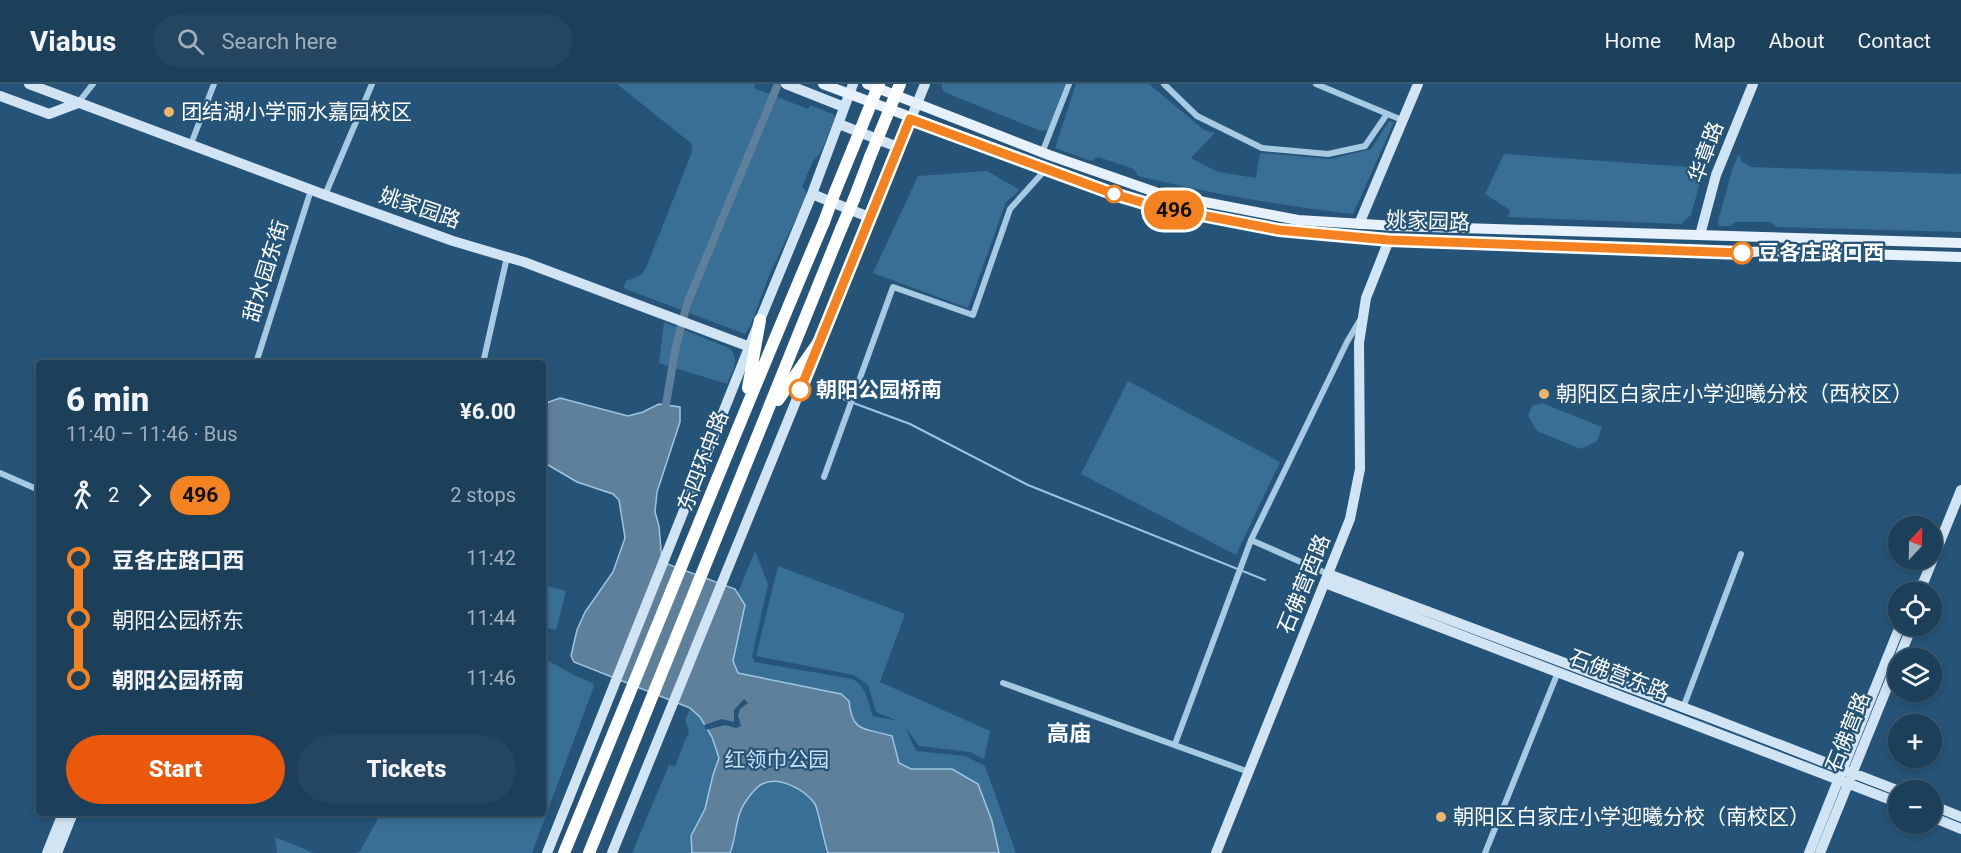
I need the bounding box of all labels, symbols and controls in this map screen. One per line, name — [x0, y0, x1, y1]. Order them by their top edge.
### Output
search box — [153, 14, 573, 68]
text: Viabus — [30, 25, 117, 58]
icon: search — [174, 25, 207, 58]
text: Search here — [222, 29, 337, 54]
text: Home — [1605, 29, 1661, 53]
text: Map — [1694, 29, 1736, 53]
text: About — [1769, 29, 1825, 53]
text: Contact — [1858, 29, 1931, 53]
place label: 团结湖小学丽水嘉园校区 — [181, 100, 412, 124]
marker: 团结湖小学丽水嘉园校区 — [162, 105, 176, 119]
street label: 华章路 — [1684, 118, 1728, 186]
street label: 姚家园路 — [376, 183, 464, 233]
unlabelled marker — [1105, 185, 1123, 203]
line badge: 496 — [1140, 190, 1208, 230]
text: 496 — [1156, 198, 1192, 222]
street label: 姚家园路 — [1386, 208, 1470, 234]
street label: 甜水园东街 — [239, 217, 293, 325]
place label: 豆各庄路口西 — [1758, 241, 1884, 265]
marker: 豆各庄路口西 — [1731, 242, 1753, 264]
place label: 朝阳公园桥南 — [816, 378, 942, 402]
marker: 朝阳公园桥南 — [789, 379, 811, 401]
text: 6 min — [66, 380, 149, 419]
place label: 朝阳区白家庄小学迎曦分校（西校区） — [1556, 382, 1913, 406]
marker: 朝阳区白家庄小学迎曦分校（西校区） — [1537, 387, 1551, 401]
text: ¥6.00 — [460, 399, 516, 424]
street label: 东四环中路 — [673, 408, 733, 514]
text: 11:40 – 11:46 · Bus — [66, 422, 238, 446]
icon: walk — [66, 479, 99, 512]
icon: forward — [128, 479, 161, 512]
text: 2 — [108, 483, 119, 507]
text: 496 — [182, 483, 218, 507]
text: 2 stops — [450, 483, 516, 507]
north arrow — [1888, 516, 1942, 570]
map controls — [1888, 516, 1942, 834]
street label: 石佛营西路 — [1273, 531, 1335, 637]
text: 11:42 — [466, 546, 516, 570]
text: 豆各庄路口西 — [112, 548, 244, 573]
button: locate — [1888, 582, 1942, 636]
text: 11:44 — [466, 606, 516, 630]
text: 朝阳公园桥东 — [112, 608, 244, 633]
street label: 石佛营东路 — [1566, 645, 1672, 705]
button: layers — [1888, 648, 1942, 702]
text: 11:46 — [466, 666, 516, 690]
text: 朝阳公园桥南 — [112, 668, 244, 693]
street label: 石佛营路 — [1821, 689, 1875, 775]
button: + — [1888, 714, 1942, 768]
district label: 高庙 — [1047, 721, 1091, 746]
button: Start — [66, 735, 285, 804]
button: Tickets — [297, 735, 516, 804]
park label: 红领巾公园 — [725, 748, 830, 772]
button: − — [1888, 780, 1942, 834]
place label: 朝阳区白家庄小学迎曦分校（南校区） — [1453, 805, 1810, 829]
marker: 朝阳区白家庄小学迎曦分校（南校区） — [1434, 810, 1448, 824]

